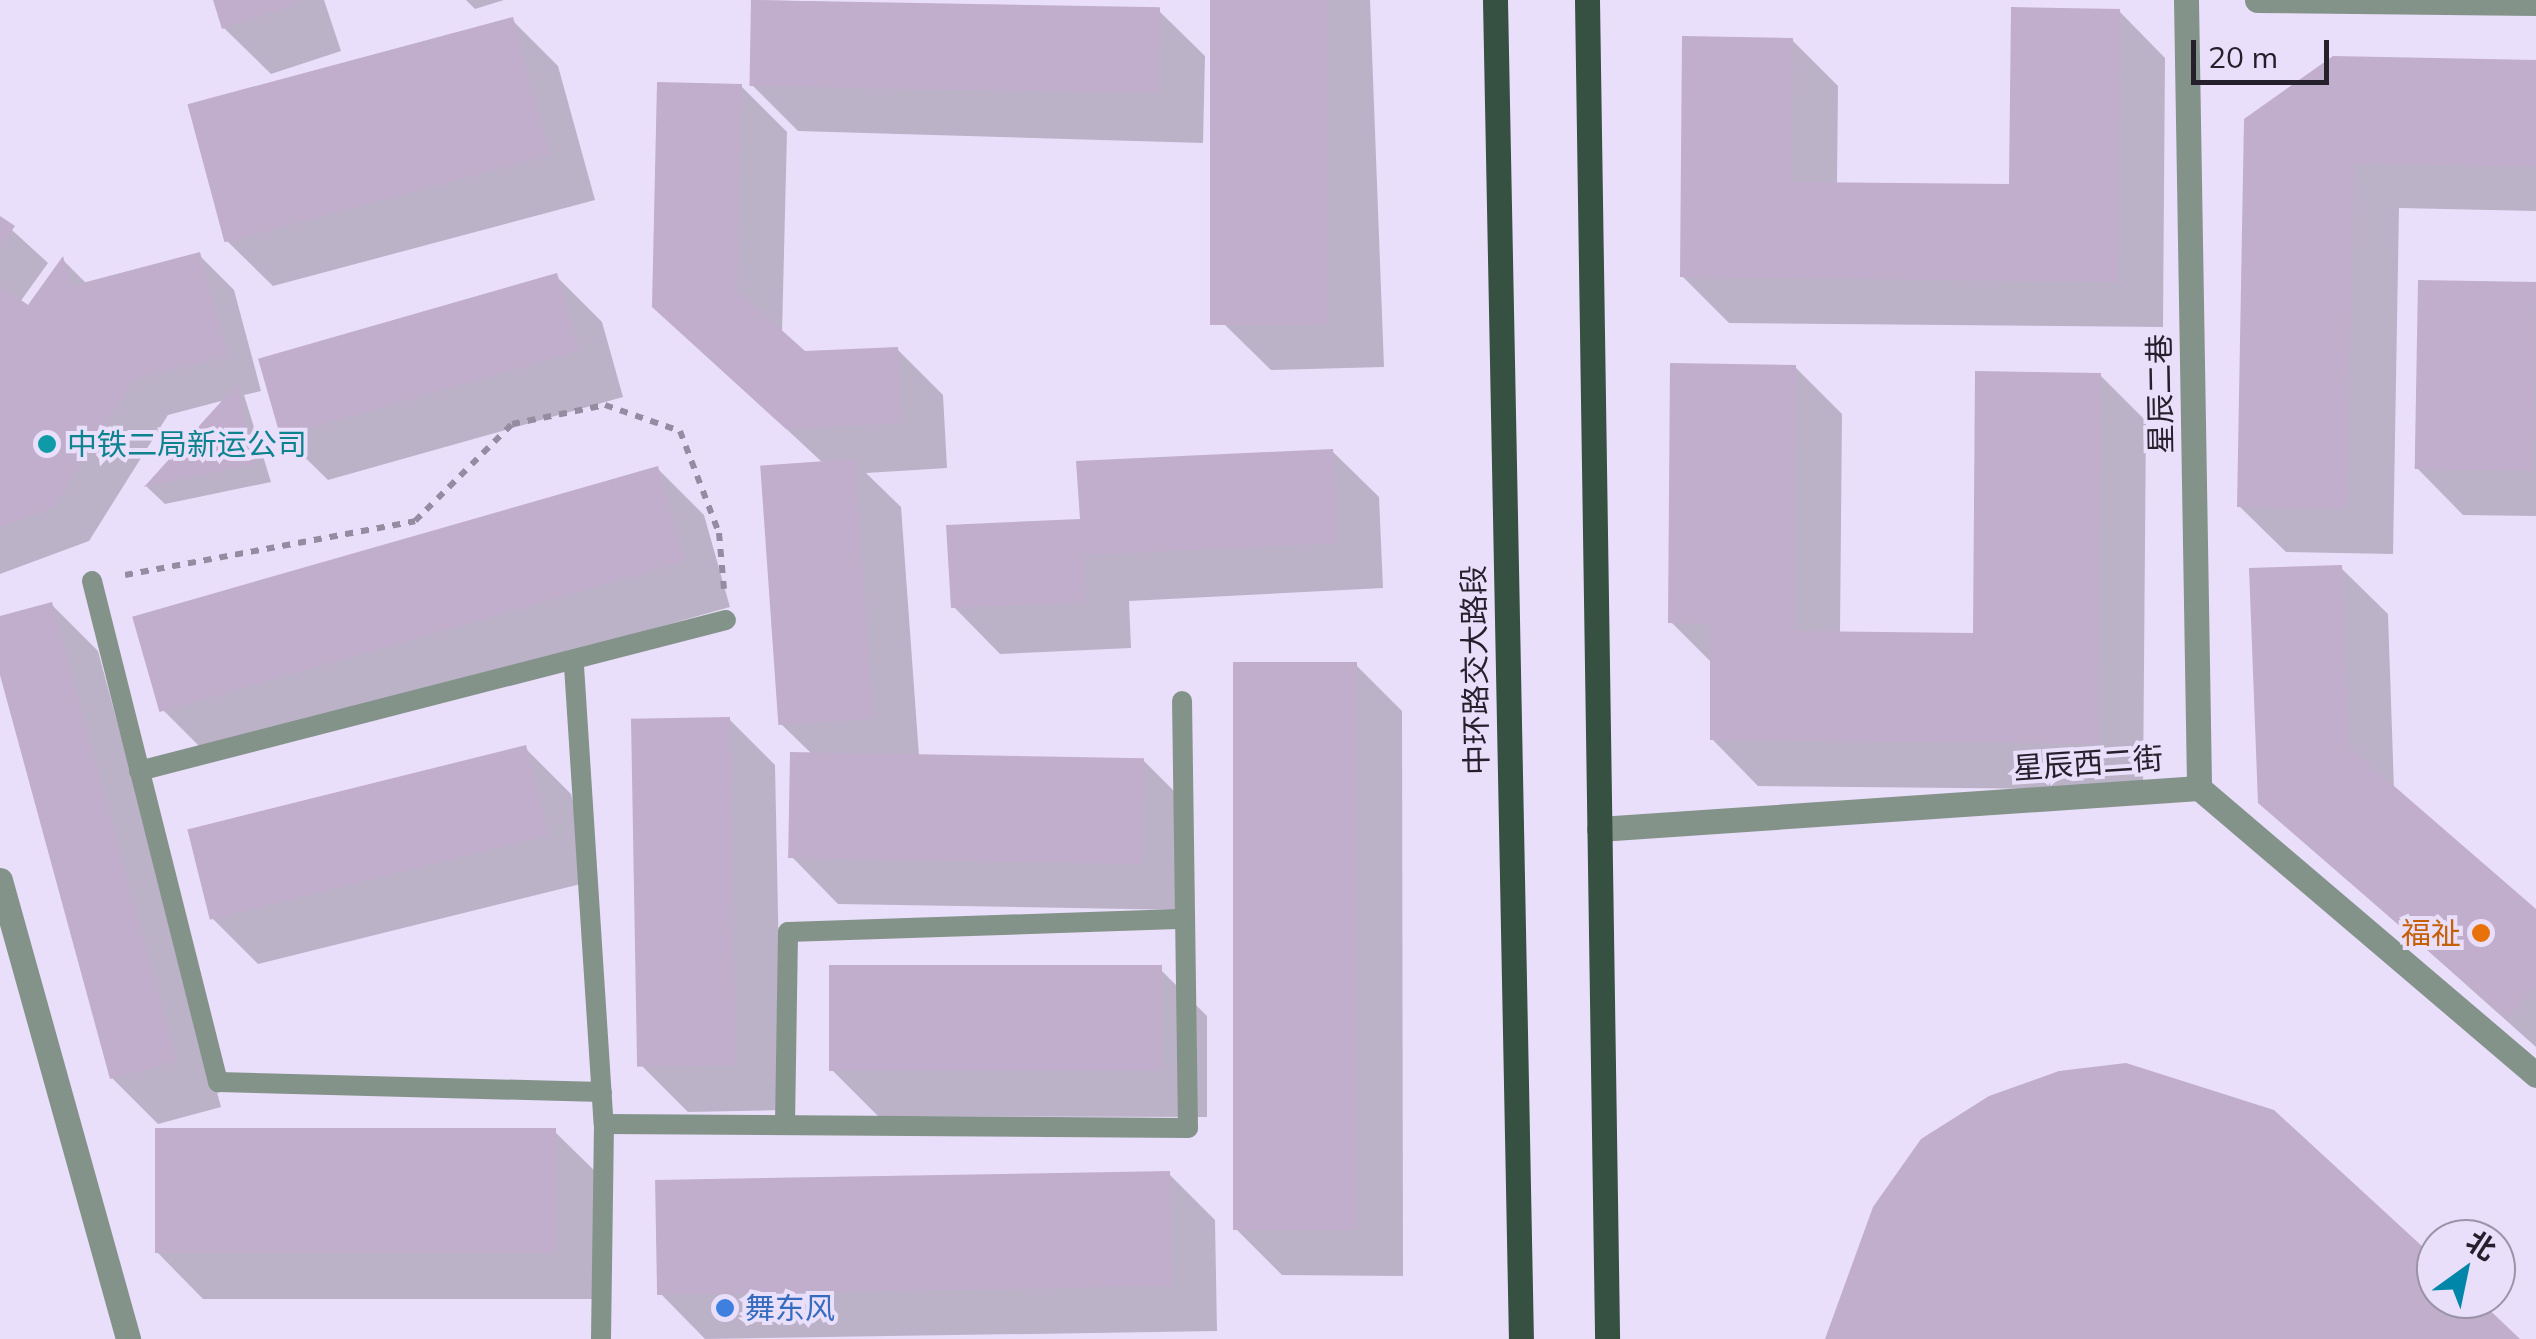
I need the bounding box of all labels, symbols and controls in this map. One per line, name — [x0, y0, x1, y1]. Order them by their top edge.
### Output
scale bar — [2196, 20, 2334, 82]
text: 20 m — [2208, 38, 2278, 76]
street label: 星辰二巷 — [2141, 334, 2179, 454]
place label: 中铁二局新运公司 — [67, 426, 307, 462]
marker: 中铁二局新运公司 — [36, 433, 58, 455]
street label: 中环路交大路段 — [1455, 565, 1495, 775]
street label: 星辰西二街 — [2012, 740, 2164, 786]
place label: 福祉 — [2401, 915, 2461, 951]
marker: 福祉 — [2470, 922, 2492, 944]
north arrow — [2416, 1219, 2516, 1319]
text: 北 — [2460, 1223, 2503, 1267]
place label: 舞东风 — [745, 1290, 835, 1326]
marker: 舞东风 — [714, 1297, 736, 1319]

